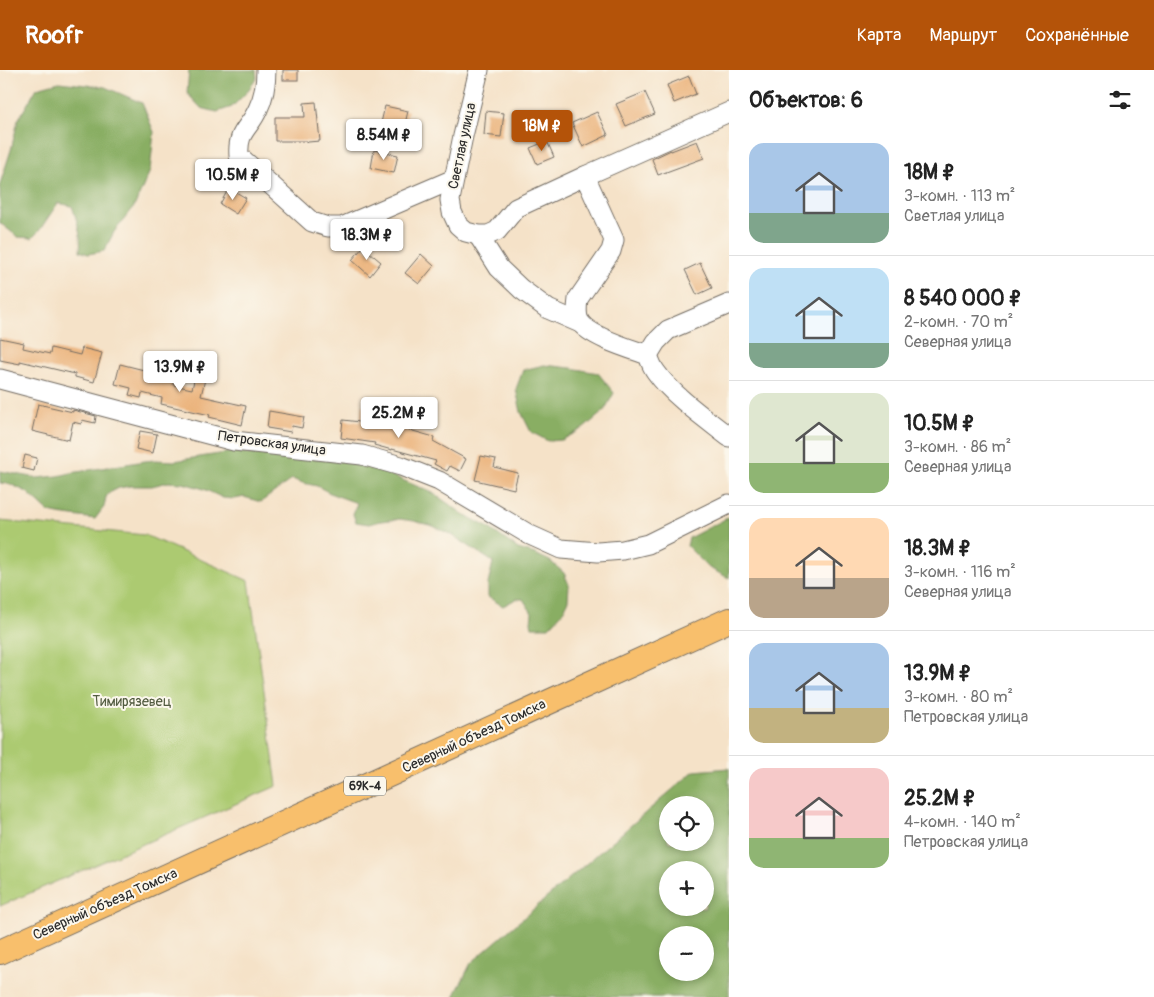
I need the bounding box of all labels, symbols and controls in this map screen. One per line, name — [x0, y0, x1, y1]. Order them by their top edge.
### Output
text: Roofr — [25, 21, 83, 50]
text: Карта — [857, 24, 901, 47]
text: Маршрут — [929, 24, 997, 47]
text: Сохранённые — [1025, 24, 1129, 47]
icon: filters — [1106, 86, 1134, 114]
text: Объектов: 6 — [749, 87, 863, 114]
street label: Светлая улица — [445, 101, 479, 191]
pin: 18M ₽ — [507, 109, 577, 152]
text: 18M ₽ — [523, 116, 561, 136]
pin: 8.54M ₽ — [338, 118, 430, 161]
text: 8.54M ₽ — [357, 125, 411, 145]
pin: 10.5M ₽ — [187, 158, 279, 201]
text: 18M ₽ — [904, 159, 955, 186]
icon: home — [789, 163, 849, 223]
text: 10.5M ₽ — [206, 165, 260, 185]
text: 3-комн. · 113 m² — [904, 186, 1015, 206]
text: Светлая улица — [904, 206, 1004, 226]
pin: 18.3M ₽ — [321, 218, 413, 261]
text: 18.3M ₽ — [341, 225, 393, 245]
text: 8 540 000 ₽ — [904, 285, 1022, 312]
icon: home — [789, 288, 849, 348]
text: 2-комн. · 70 m² — [904, 312, 1013, 332]
text: Северная улица — [904, 332, 1011, 352]
pin: 13.9M ₽ — [134, 350, 226, 393]
text: 13.9M ₽ — [154, 357, 206, 377]
pin: 25.2M ₽ — [353, 396, 445, 439]
text: 25.2M ₽ — [372, 403, 426, 423]
text: 10.5M ₽ — [904, 410, 975, 437]
icon: home — [789, 413, 849, 473]
street label: Петровская улица — [217, 427, 327, 459]
text: 3-комн. · 86 m² — [904, 437, 1011, 457]
text: Северная улица — [904, 457, 1011, 477]
text: 18.3M ₽ — [904, 535, 971, 562]
icon: home — [789, 538, 849, 598]
text: 3-комн. · 116 m² — [904, 562, 1016, 582]
text: Северная улица — [904, 582, 1011, 602]
text: 13.9M ₽ — [904, 660, 972, 687]
icon: home — [789, 663, 849, 723]
text: 3-комн. · 80 m² — [904, 687, 1013, 707]
park label: Тимирязевец — [93, 693, 172, 710]
street label: Северный объезд Томска — [400, 695, 548, 777]
text: Петровская улица — [904, 707, 1028, 727]
road number: 69К-4 — [344, 776, 386, 796]
text: 25.2M ₽ — [904, 785, 976, 812]
icon: home — [789, 788, 849, 848]
map controls — [659, 796, 714, 981]
button: locate — [659, 796, 714, 851]
text: 4-комн. · 140 m² — [904, 812, 1021, 832]
text: Петровская улица — [904, 832, 1028, 852]
button: + — [659, 861, 714, 916]
street label: Северный объезд Томска — [30, 864, 180, 944]
button: − — [659, 926, 714, 981]

